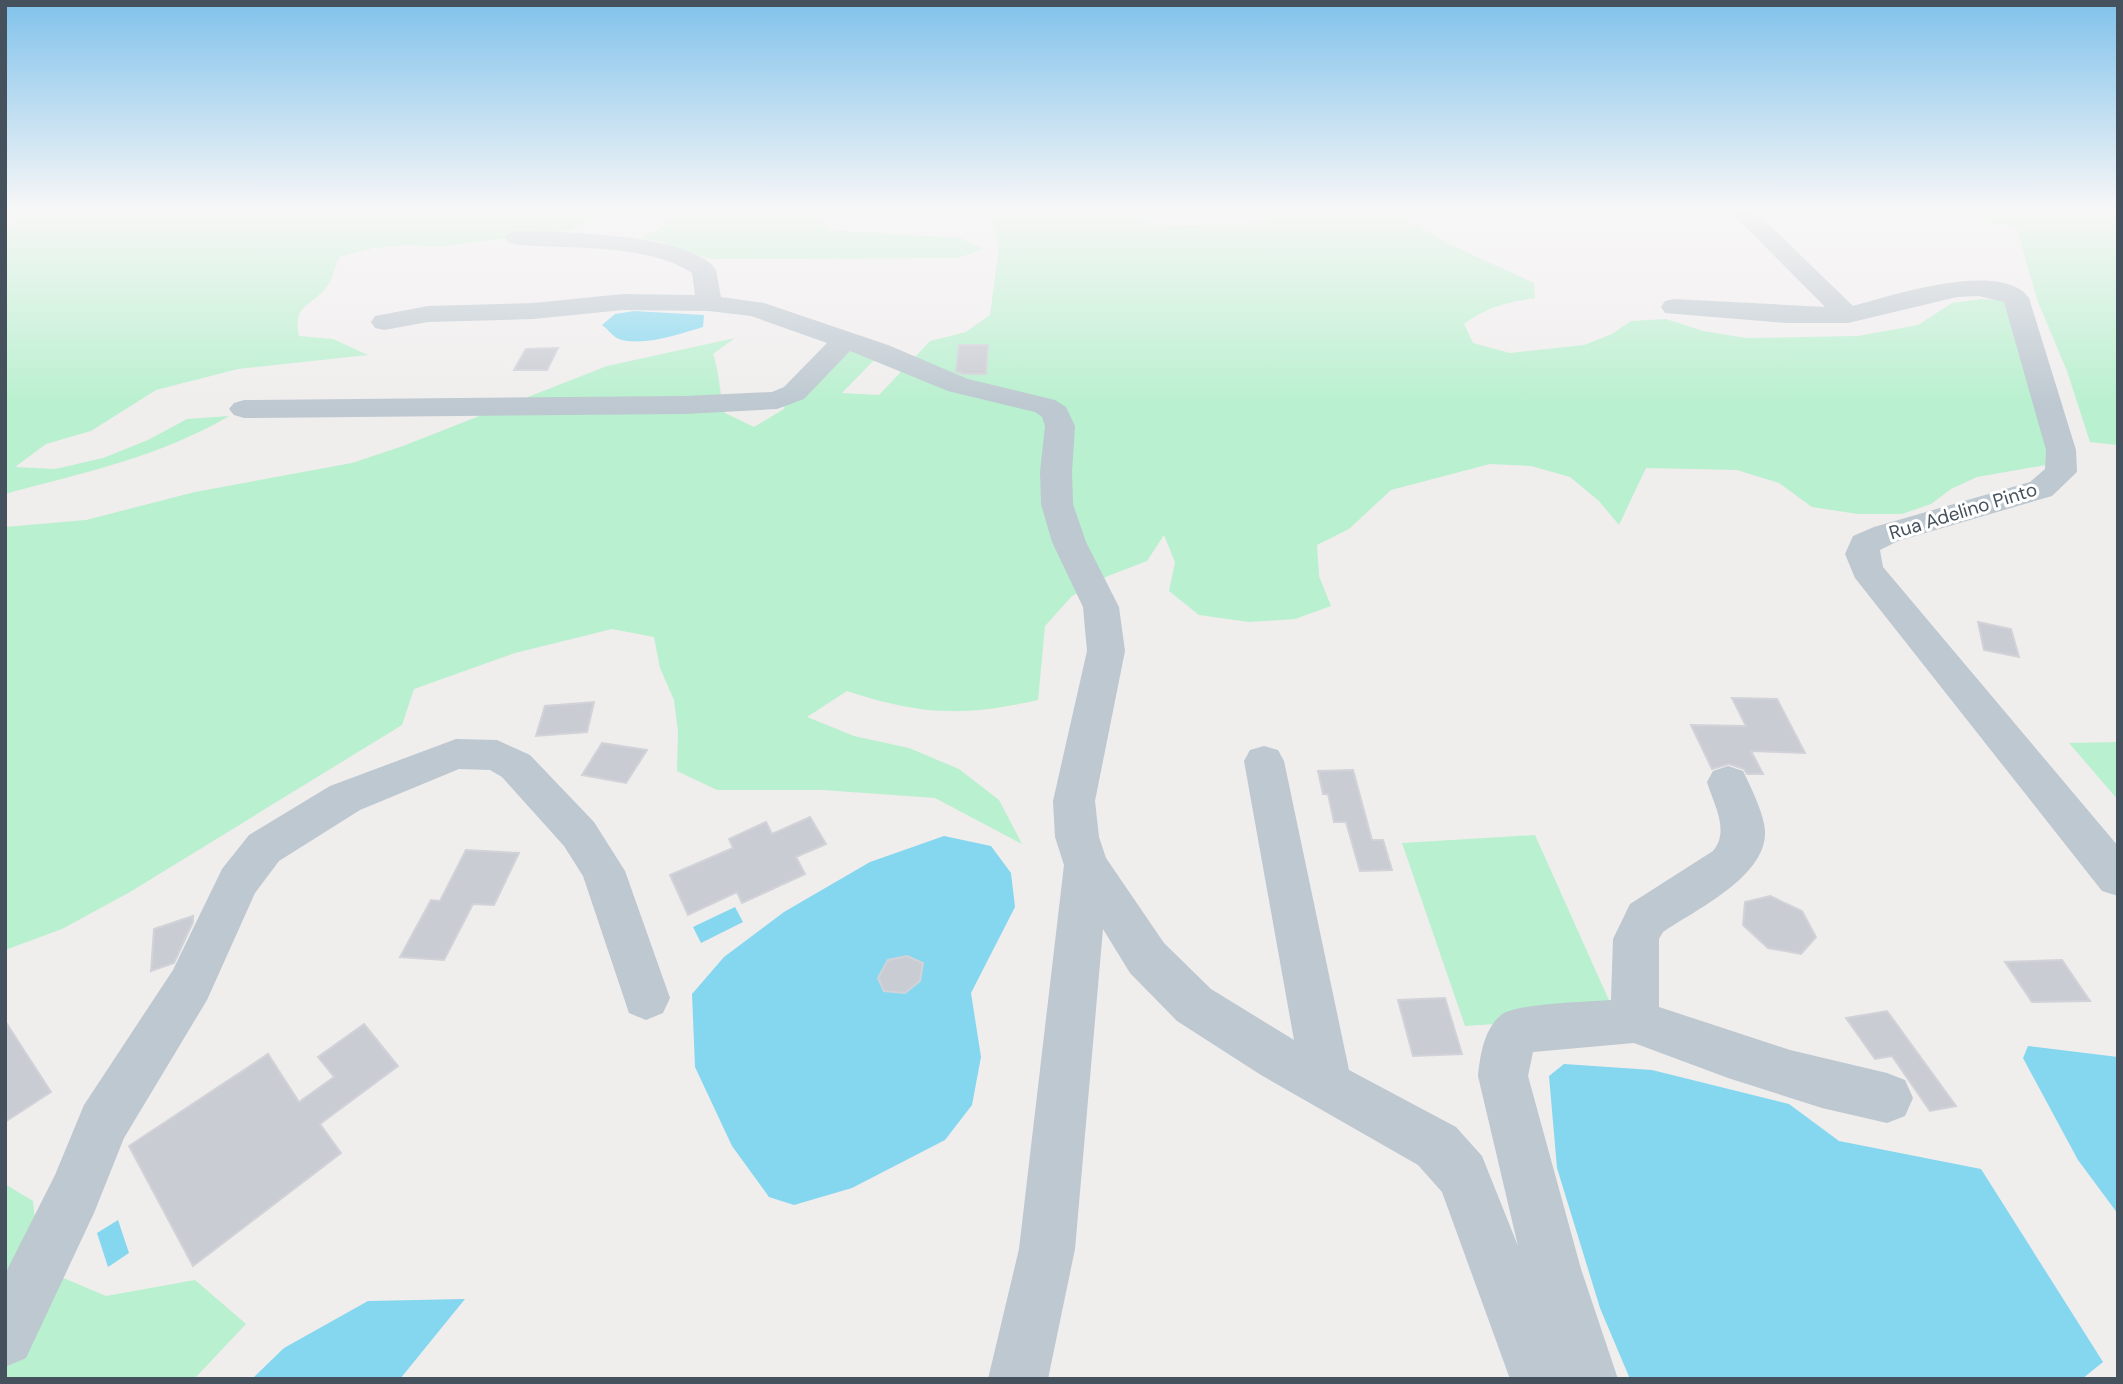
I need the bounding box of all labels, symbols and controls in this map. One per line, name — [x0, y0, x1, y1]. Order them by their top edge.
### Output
street label: Rua Adelino Pinto — [1886, 477, 2040, 545]

